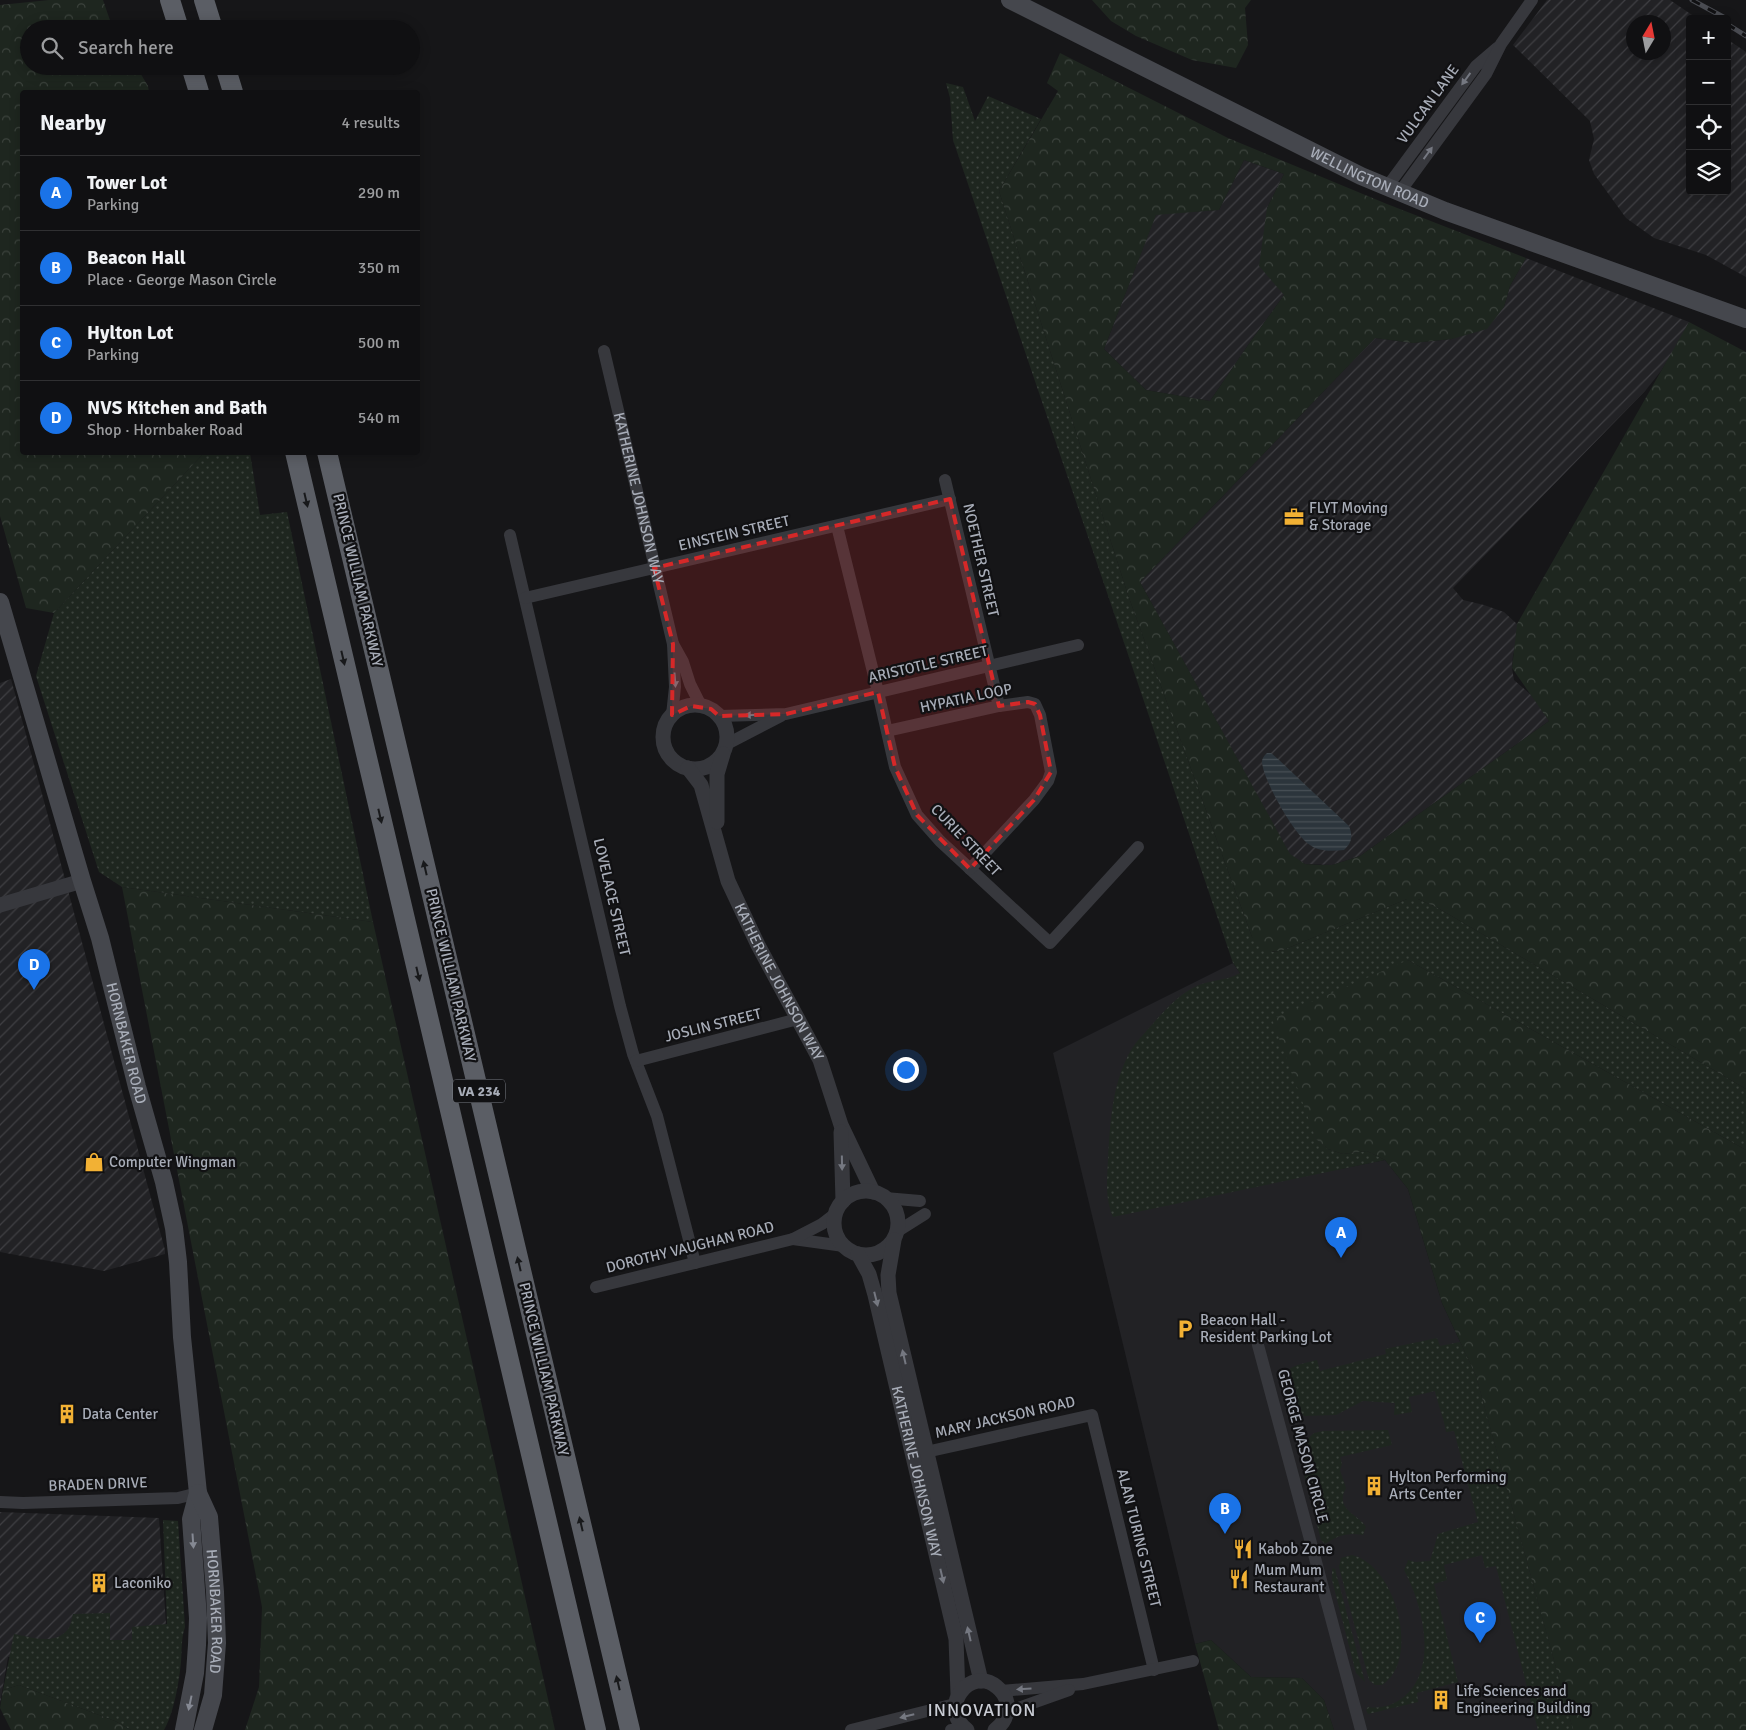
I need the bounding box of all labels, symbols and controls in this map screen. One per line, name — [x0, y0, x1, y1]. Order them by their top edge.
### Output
north arrow — [1626, 15, 1671, 60]
map controls — [1686, 15, 1731, 195]
button: + — [1686, 15, 1731, 60]
search box — [20, 20, 420, 75]
icon: search — [38, 34, 66, 62]
text: Search here — [78, 36, 174, 60]
button: − — [1686, 60, 1731, 105]
street label: VULCAN LANE — [1393, 61, 1463, 147]
one-way arrow — [1461, 72, 1471, 86]
button: locate — [1686, 105, 1731, 150]
text: Nearby — [40, 110, 106, 136]
text: 4 results — [341, 113, 400, 133]
street label: WELLINGTON ROAD — [1307, 143, 1432, 212]
one-way arrow — [1423, 147, 1433, 160]
button: layers — [1686, 150, 1731, 195]
text: Tower Lot — [87, 171, 167, 195]
text: A — [51, 183, 61, 203]
text: 290 m — [358, 183, 400, 203]
text: Parking — [87, 195, 139, 215]
text: Beacon Hall — [87, 246, 186, 270]
text: B — [51, 258, 61, 278]
text: 350 m — [358, 258, 400, 278]
text: Place · George Mason Circle — [87, 270, 277, 290]
text: Hylton Lot — [87, 321, 173, 345]
text: C — [51, 333, 61, 353]
text: 500 m — [358, 333, 400, 353]
text: Parking — [87, 345, 139, 365]
text: NVS Kitchen and Bath — [87, 396, 267, 420]
text: D — [51, 408, 61, 428]
text: 540 m — [358, 408, 400, 428]
street label: KATHERINE JOHNSON WAY — [610, 411, 668, 586]
text: Shop · Hornbaker Road — [87, 420, 243, 440]
one-way arrow — [302, 492, 310, 507]
street label: PRINCE WILLIAM PARKWAY — [329, 492, 387, 669]
place label: FLYT Moving & Storage — [1309, 499, 1388, 534]
street label: NOETHER STREET — [959, 502, 1003, 619]
office icon: FLYT Moving & Storage — [1283, 506, 1305, 528]
street label: EINSTEIN STREET — [677, 511, 792, 555]
street label: ARISTOTLE STREET — [866, 641, 990, 687]
one-way arrow — [339, 651, 347, 666]
one-way arrow — [671, 672, 679, 688]
street label: HYPATIA LOOP — [918, 679, 1014, 717]
one-way arrow — [744, 711, 760, 719]
street label: CURIE STREET — [927, 800, 1005, 880]
one-way arrow — [376, 809, 384, 824]
street label: LOVELACE STREET — [590, 836, 634, 958]
one-way arrow — [421, 860, 429, 875]
street label: PRINCE WILLIAM PARKWAY — [422, 887, 480, 1064]
street label: KATHERINE JOHNSON WAY — [731, 900, 828, 1064]
pin: D — [18, 949, 50, 990]
one-way arrow — [414, 967, 422, 982]
street label: HORNBAKER ROAD — [102, 981, 150, 1106]
street label: JOSLIN STREET — [663, 1004, 764, 1046]
your location — [893, 1057, 919, 1083]
road number: VA 234 — [453, 1080, 505, 1102]
shop icon: Computer Wingman — [83, 1151, 105, 1173]
place label: Computer Wingman — [109, 1153, 236, 1171]
one-way arrow — [838, 1155, 846, 1171]
street label: DOROTHY VAUGHAN ROAD — [604, 1217, 776, 1277]
pin: A — [1325, 1217, 1357, 1258]
one-way arrow — [515, 1257, 523, 1272]
street label: PRINCE WILLIAM PARKWAY — [515, 1281, 573, 1458]
one-way arrow — [872, 1292, 880, 1307]
place label: Beacon Hall - Resident Parking Lot — [1200, 1311, 1332, 1346]
parking icon: Beacon Hall - Resident Parking Lot — [1174, 1318, 1196, 1340]
one-way arrow — [900, 1349, 908, 1364]
street label: GEORGE MASON CIRCLE — [1274, 1367, 1332, 1525]
street label: KATHERINE JOHNSON WAY — [888, 1384, 946, 1559]
street label: MARY JACKSON ROAD — [933, 1392, 1077, 1442]
building icon: Data Center — [56, 1403, 78, 1425]
place label: Data Center — [82, 1405, 158, 1423]
street label: ALAN TURING STREET — [1113, 1467, 1165, 1610]
place label: Hylton Performing Arts Center — [1389, 1468, 1507, 1503]
street label: BRADEN DRIVE — [48, 1473, 148, 1495]
building icon: Hylton Performing Arts Center — [1363, 1475, 1385, 1497]
pin: B — [1209, 1493, 1241, 1534]
one-way arrow — [577, 1517, 585, 1532]
one-way arrow — [189, 1534, 197, 1550]
restaurant icon: Kabob Zone — [1232, 1538, 1254, 1560]
place label: Kabob Zone — [1258, 1540, 1333, 1558]
street label: HORNBAKER ROAD — [203, 1548, 226, 1674]
place label: Mum Mum Restaurant — [1254, 1561, 1324, 1596]
restaurant icon: Mum Mum Restaurant — [1228, 1568, 1250, 1590]
one-way arrow — [938, 1569, 946, 1584]
building icon: Laconiko — [88, 1572, 110, 1594]
place label: Laconiko — [114, 1574, 171, 1592]
pin: C — [1464, 1602, 1496, 1643]
one-way arrow — [965, 1626, 973, 1641]
one-way arrow — [614, 1675, 622, 1690]
place label: Life Sciences and Engineering Building — [1456, 1682, 1591, 1717]
one-way arrow — [1016, 1685, 1032, 1693]
building icon: Life Sciences and Engineering Building — [1430, 1689, 1452, 1711]
one-way arrow — [186, 1695, 194, 1711]
district label: INNOVATION — [928, 1699, 1036, 1721]
one-way arrow — [900, 1712, 915, 1720]

